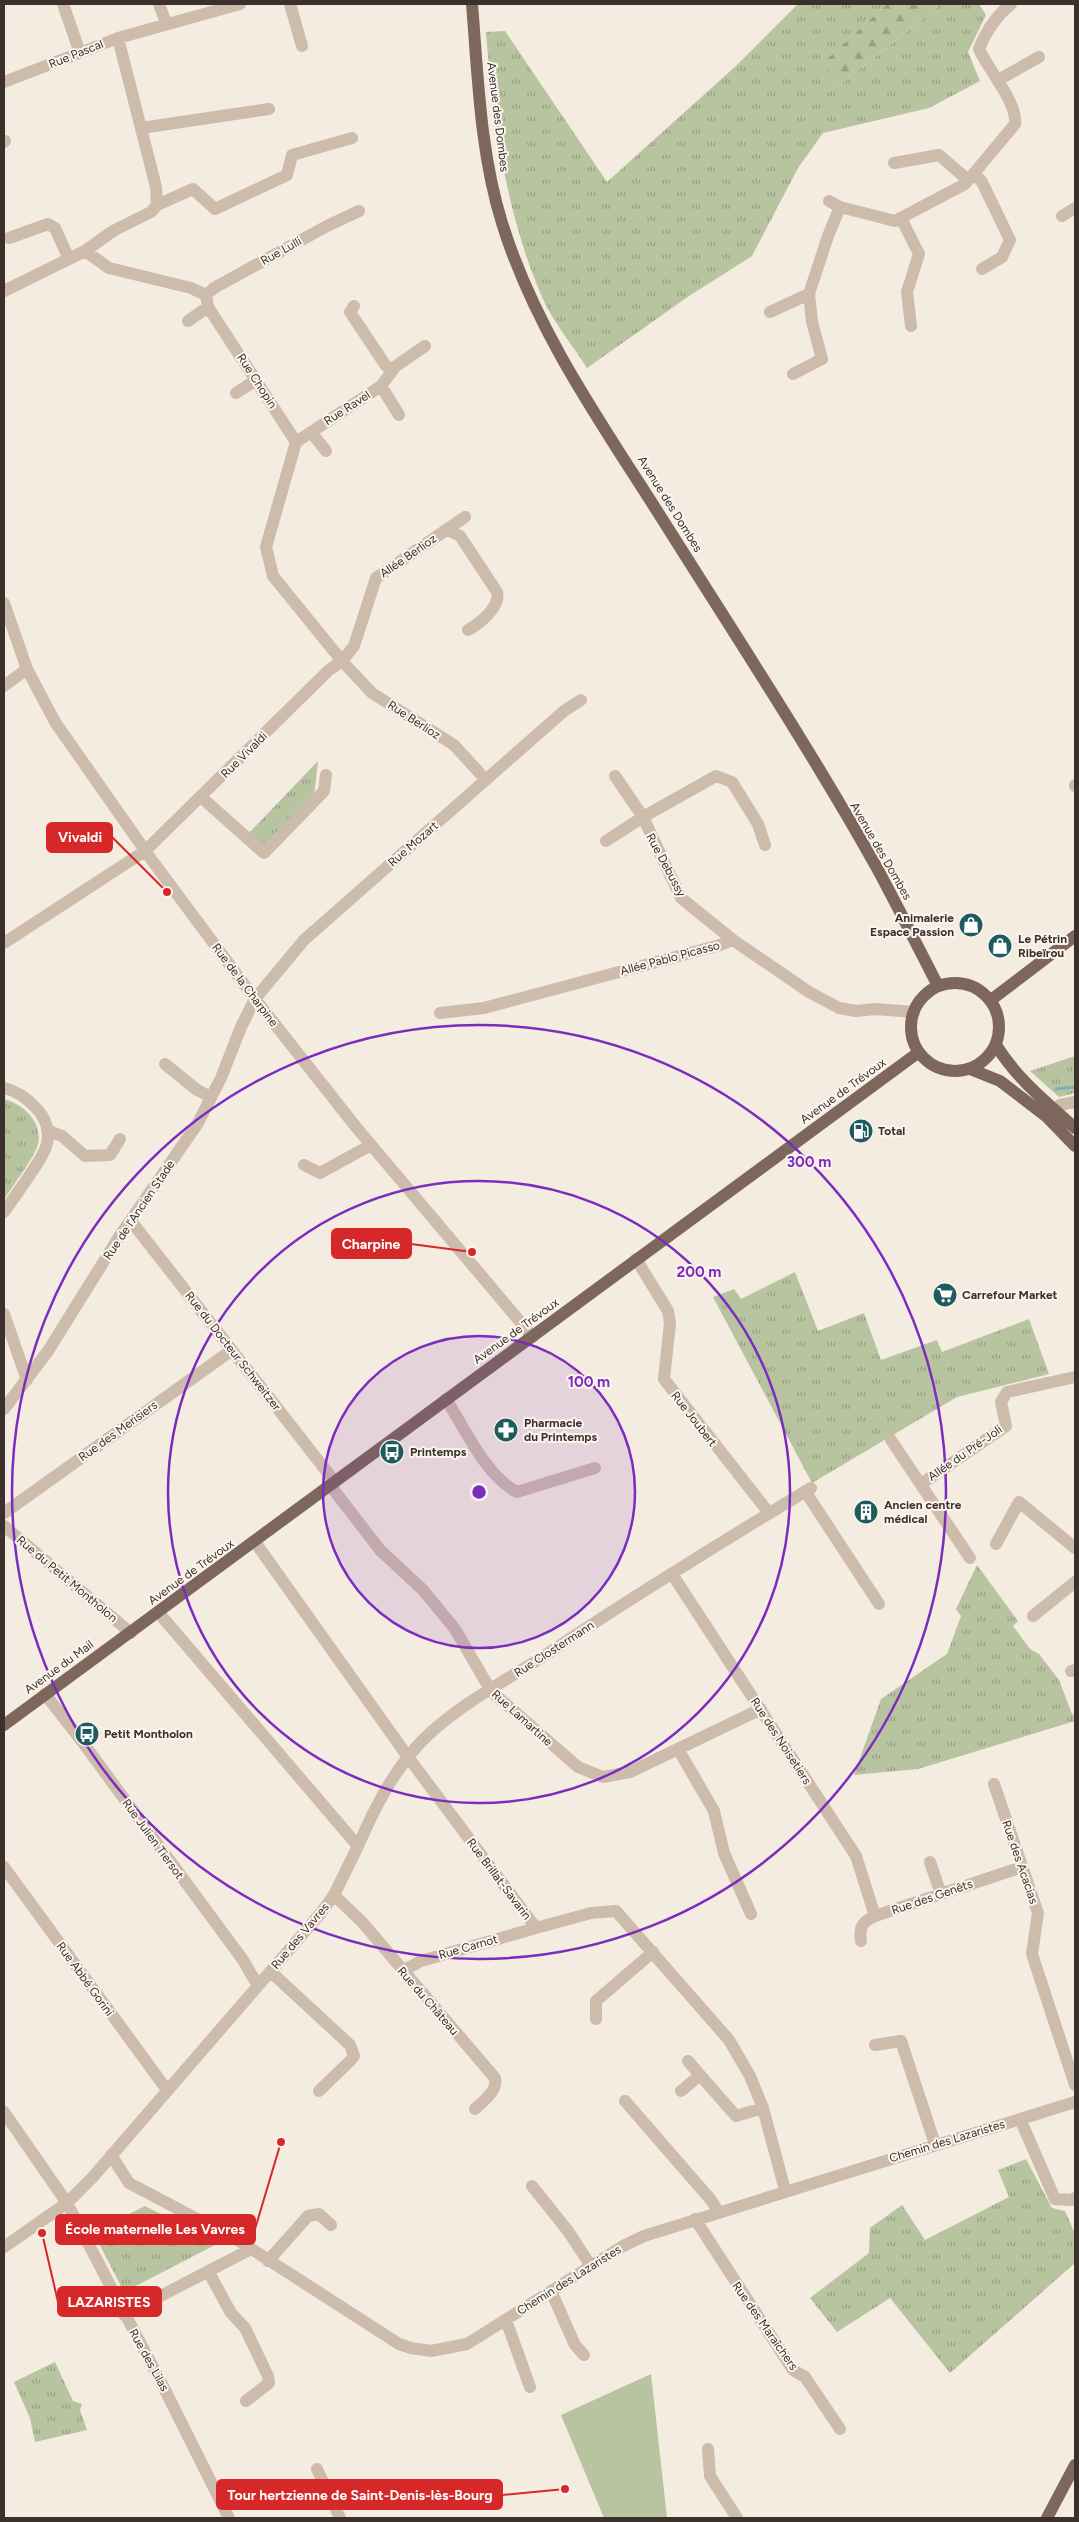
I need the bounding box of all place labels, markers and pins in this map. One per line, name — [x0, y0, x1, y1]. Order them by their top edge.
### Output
callout: Vivaldi — [47, 823, 112, 852]
place label: Animalerie Espace Passion — [870, 911, 954, 939]
shop icon: Animalerie Espace Passion — [958, 912, 984, 938]
place label: Le Pétrin Ribeïrou — [1018, 932, 1067, 960]
shop icon: Le Pétrin Ribeïrou — [987, 933, 1013, 959]
fuel station icon: Total — [848, 1118, 874, 1144]
place label: Total — [878, 1124, 905, 1138]
callout: Charpine — [332, 1229, 411, 1258]
supermarket icon: Carrefour Market — [932, 1282, 958, 1308]
place label: Carrefour Market — [962, 1288, 1058, 1302]
place label: Pharmacie du Printemps — [524, 1416, 598, 1444]
pharmacy icon: Pharmacie du Printemps — [493, 1417, 519, 1443]
bus stop icon: Printemps — [379, 1439, 405, 1465]
place label: Printemps — [410, 1445, 467, 1459]
centre of rings — [470, 1483, 488, 1501]
place label: Ancien centre médical — [884, 1498, 962, 1526]
building icon: Ancien centre médical — [853, 1499, 879, 1525]
bus stop icon: Petit Montholon — [74, 1721, 100, 1747]
place label: Petit Montholon — [104, 1727, 193, 1741]
callout: École maternelle Les Vavres — [56, 2215, 255, 2244]
callout: LAZARISTES — [58, 2287, 161, 2316]
callout: Tour hertzienne de Saint-Denis-lès-Bourg — [217, 2480, 502, 2509]

